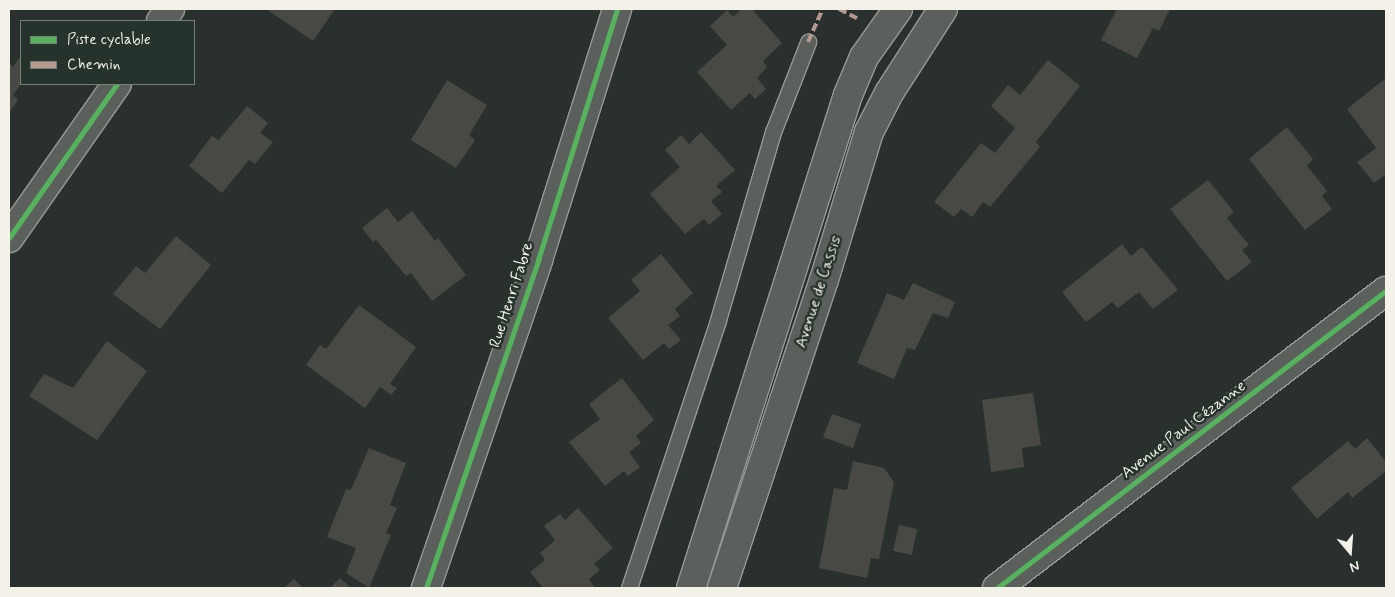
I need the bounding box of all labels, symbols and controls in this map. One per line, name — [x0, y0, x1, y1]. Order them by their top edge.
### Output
legend — [20, 20, 195, 85]
text: Piste cyclable — [67, 30, 151, 50]
text: Chemin — [67, 55, 120, 75]
street label: Avenue de Cassis — [792, 233, 846, 351]
street label: Rue Henri Fabre — [486, 239, 538, 351]
street label: Avenue Paul Cézanne — [1119, 378, 1249, 482]
north arrow — [1325, 527, 1375, 577]
text: N — [1347, 556, 1362, 576]

